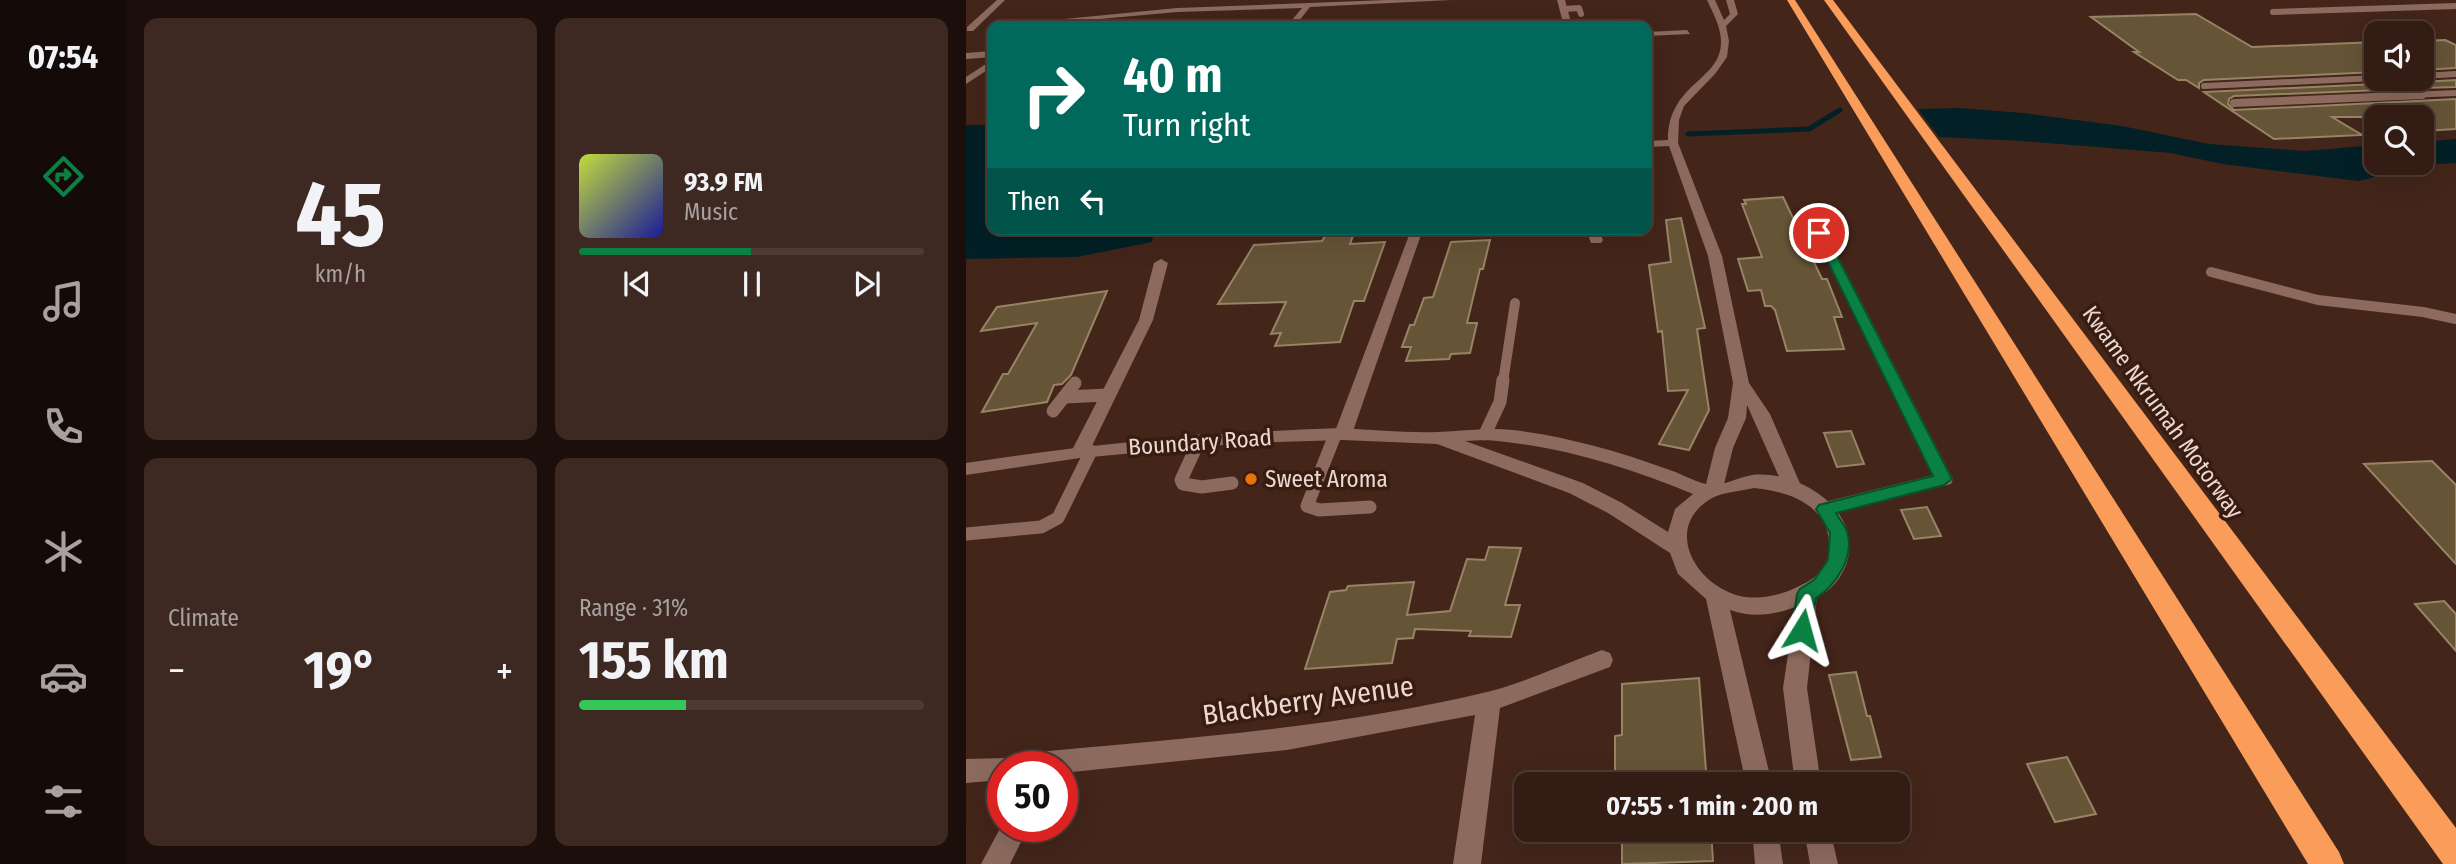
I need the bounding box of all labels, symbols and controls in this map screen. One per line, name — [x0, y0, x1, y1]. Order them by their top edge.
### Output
map controls — [2364, 21, 2434, 175]
button: sound — [2364, 21, 2434, 91]
text: 07:54 — [28, 38, 98, 76]
text: 40 m — [1123, 46, 1223, 105]
icon: right — [1008, 49, 1099, 140]
button: search — [2364, 105, 2434, 175]
text: Turn right — [1123, 106, 1250, 144]
icon: directions — [39, 152, 88, 201]
text: 45 — [295, 160, 386, 269]
text: 93.9 FM — [684, 167, 763, 198]
icon: left — [1074, 182, 1112, 220]
text: Then — [1008, 186, 1060, 217]
text: Music — [684, 198, 738, 226]
pin — [1789, 203, 1849, 263]
icon: arrive — [1800, 214, 1838, 252]
text: km/h — [315, 260, 366, 288]
icon: previous — [618, 265, 656, 303]
icon: pause — [733, 265, 771, 303]
icon: next — [848, 265, 886, 303]
icon: music — [39, 277, 88, 326]
street label: Kwame Nkrumah Motorway — [2077, 300, 2250, 524]
icon: phone — [39, 402, 88, 451]
street label: Boundary Road — [1127, 423, 1273, 461]
place label: Sweet Aroma — [1265, 465, 1388, 493]
marker: Sweet Aroma — [1243, 471, 1259, 487]
icon: climate — [39, 527, 88, 576]
position arrow — [1765, 593, 1839, 667]
text: Range · 31% — [579, 594, 688, 622]
text: Climate — [168, 604, 239, 632]
text: 155 km — [579, 629, 729, 692]
text: 19° — [304, 639, 377, 702]
text: − — [168, 648, 185, 694]
text: + — [496, 648, 513, 694]
icon: car — [39, 652, 88, 701]
street label: Blackberry Avenue — [1200, 669, 1416, 732]
speed limit sign: 50 — [987, 751, 1078, 842]
icon: filters — [39, 777, 88, 826]
text: 07:55 · 1 min · 200 m — [1606, 791, 1818, 822]

